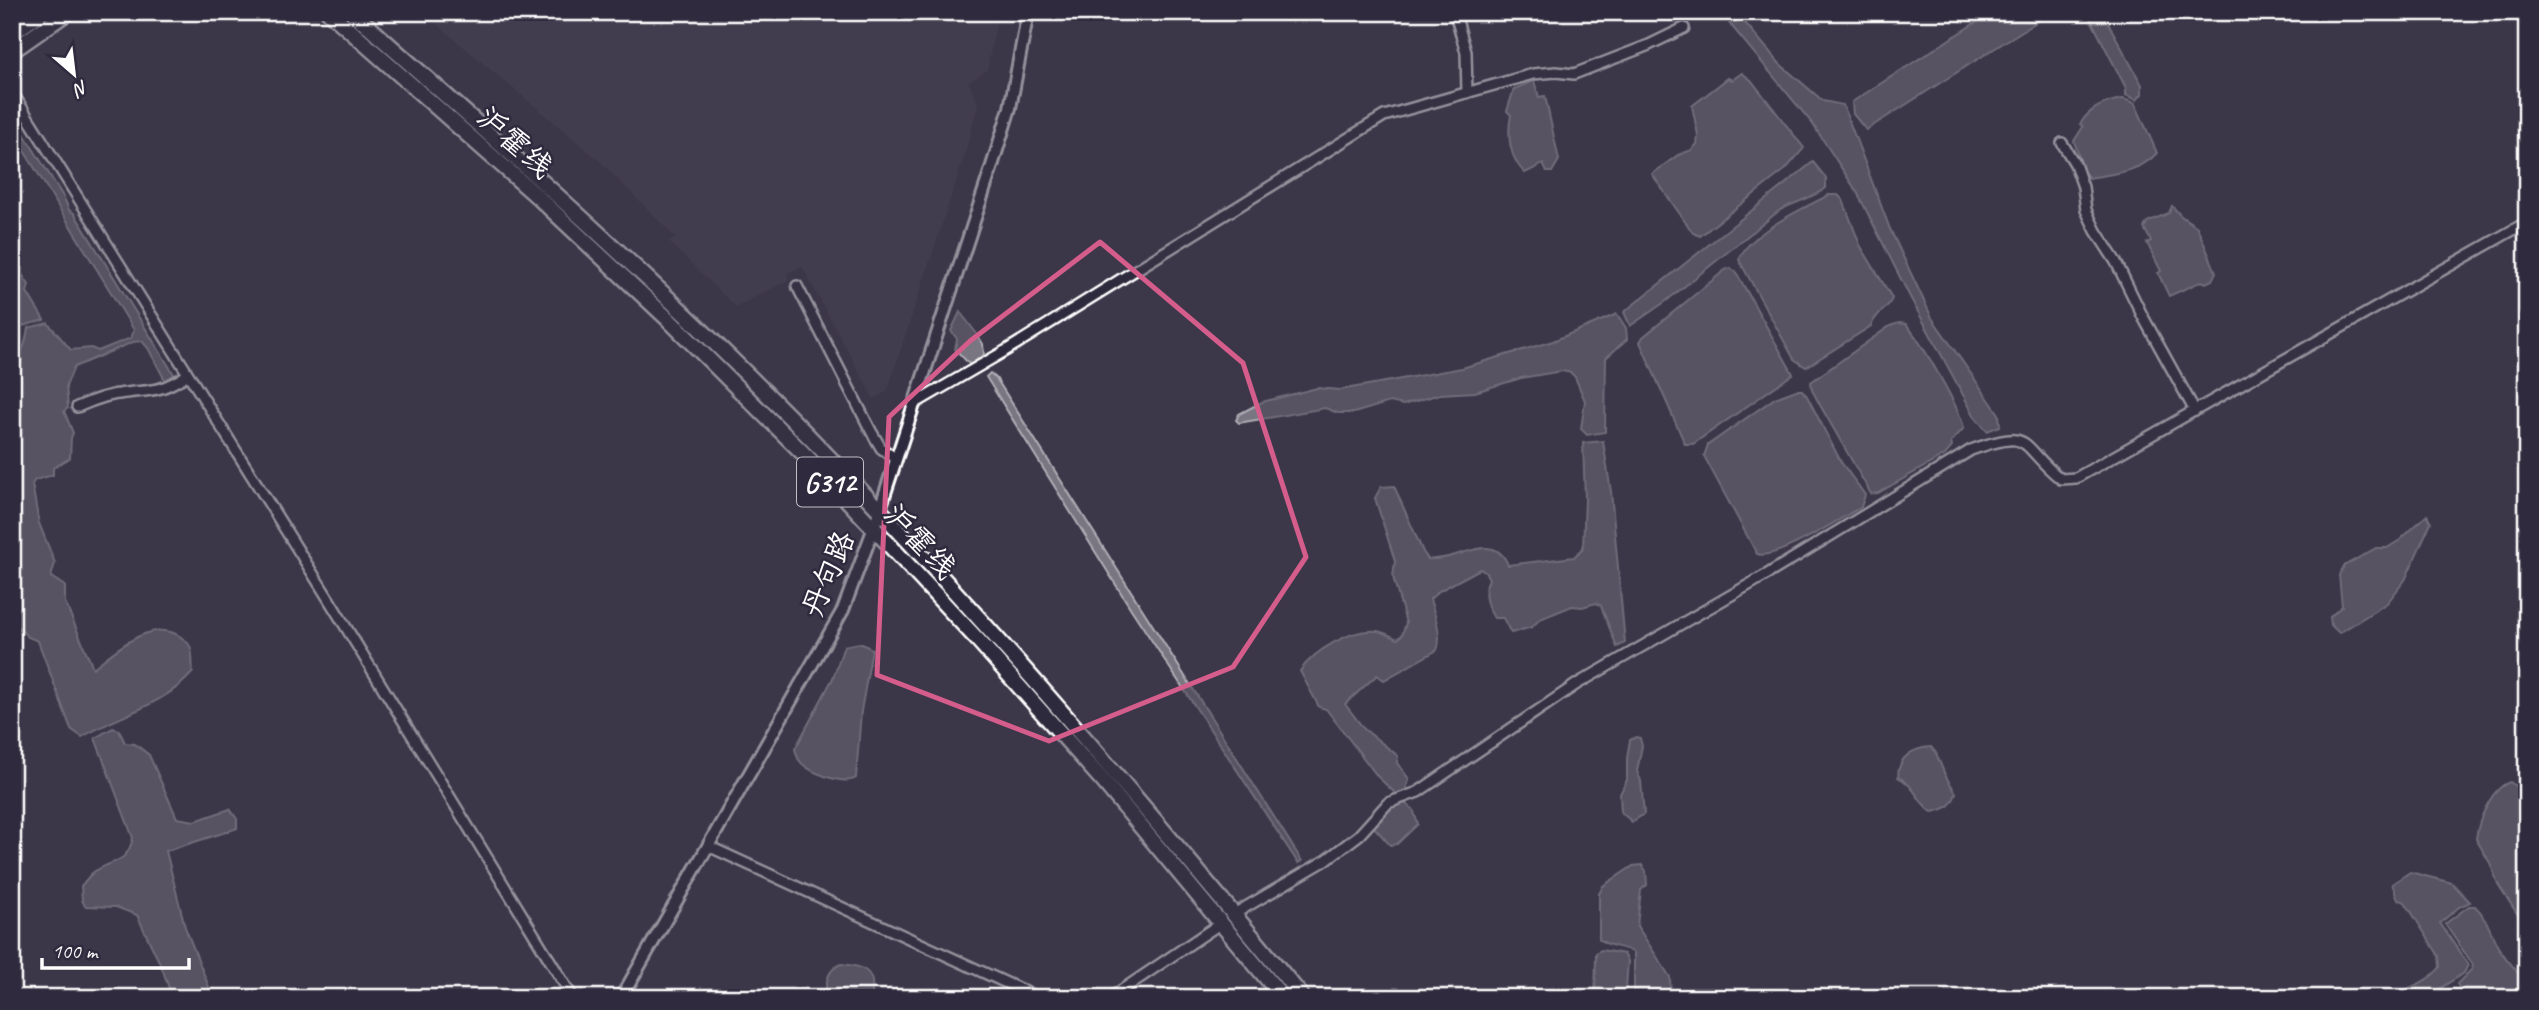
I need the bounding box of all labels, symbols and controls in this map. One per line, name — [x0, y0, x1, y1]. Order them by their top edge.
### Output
north arrow — [38, 38, 108, 108]
text: N — [68, 75, 92, 103]
street label: 沪霍线 — [469, 98, 561, 186]
road number: G312 — [797, 458, 863, 506]
street label: 沪霍线 — [875, 495, 965, 587]
street label: 丹句路 — [793, 525, 863, 623]
scale bar — [42, 926, 189, 970]
text: 100 m — [52, 938, 99, 964]

